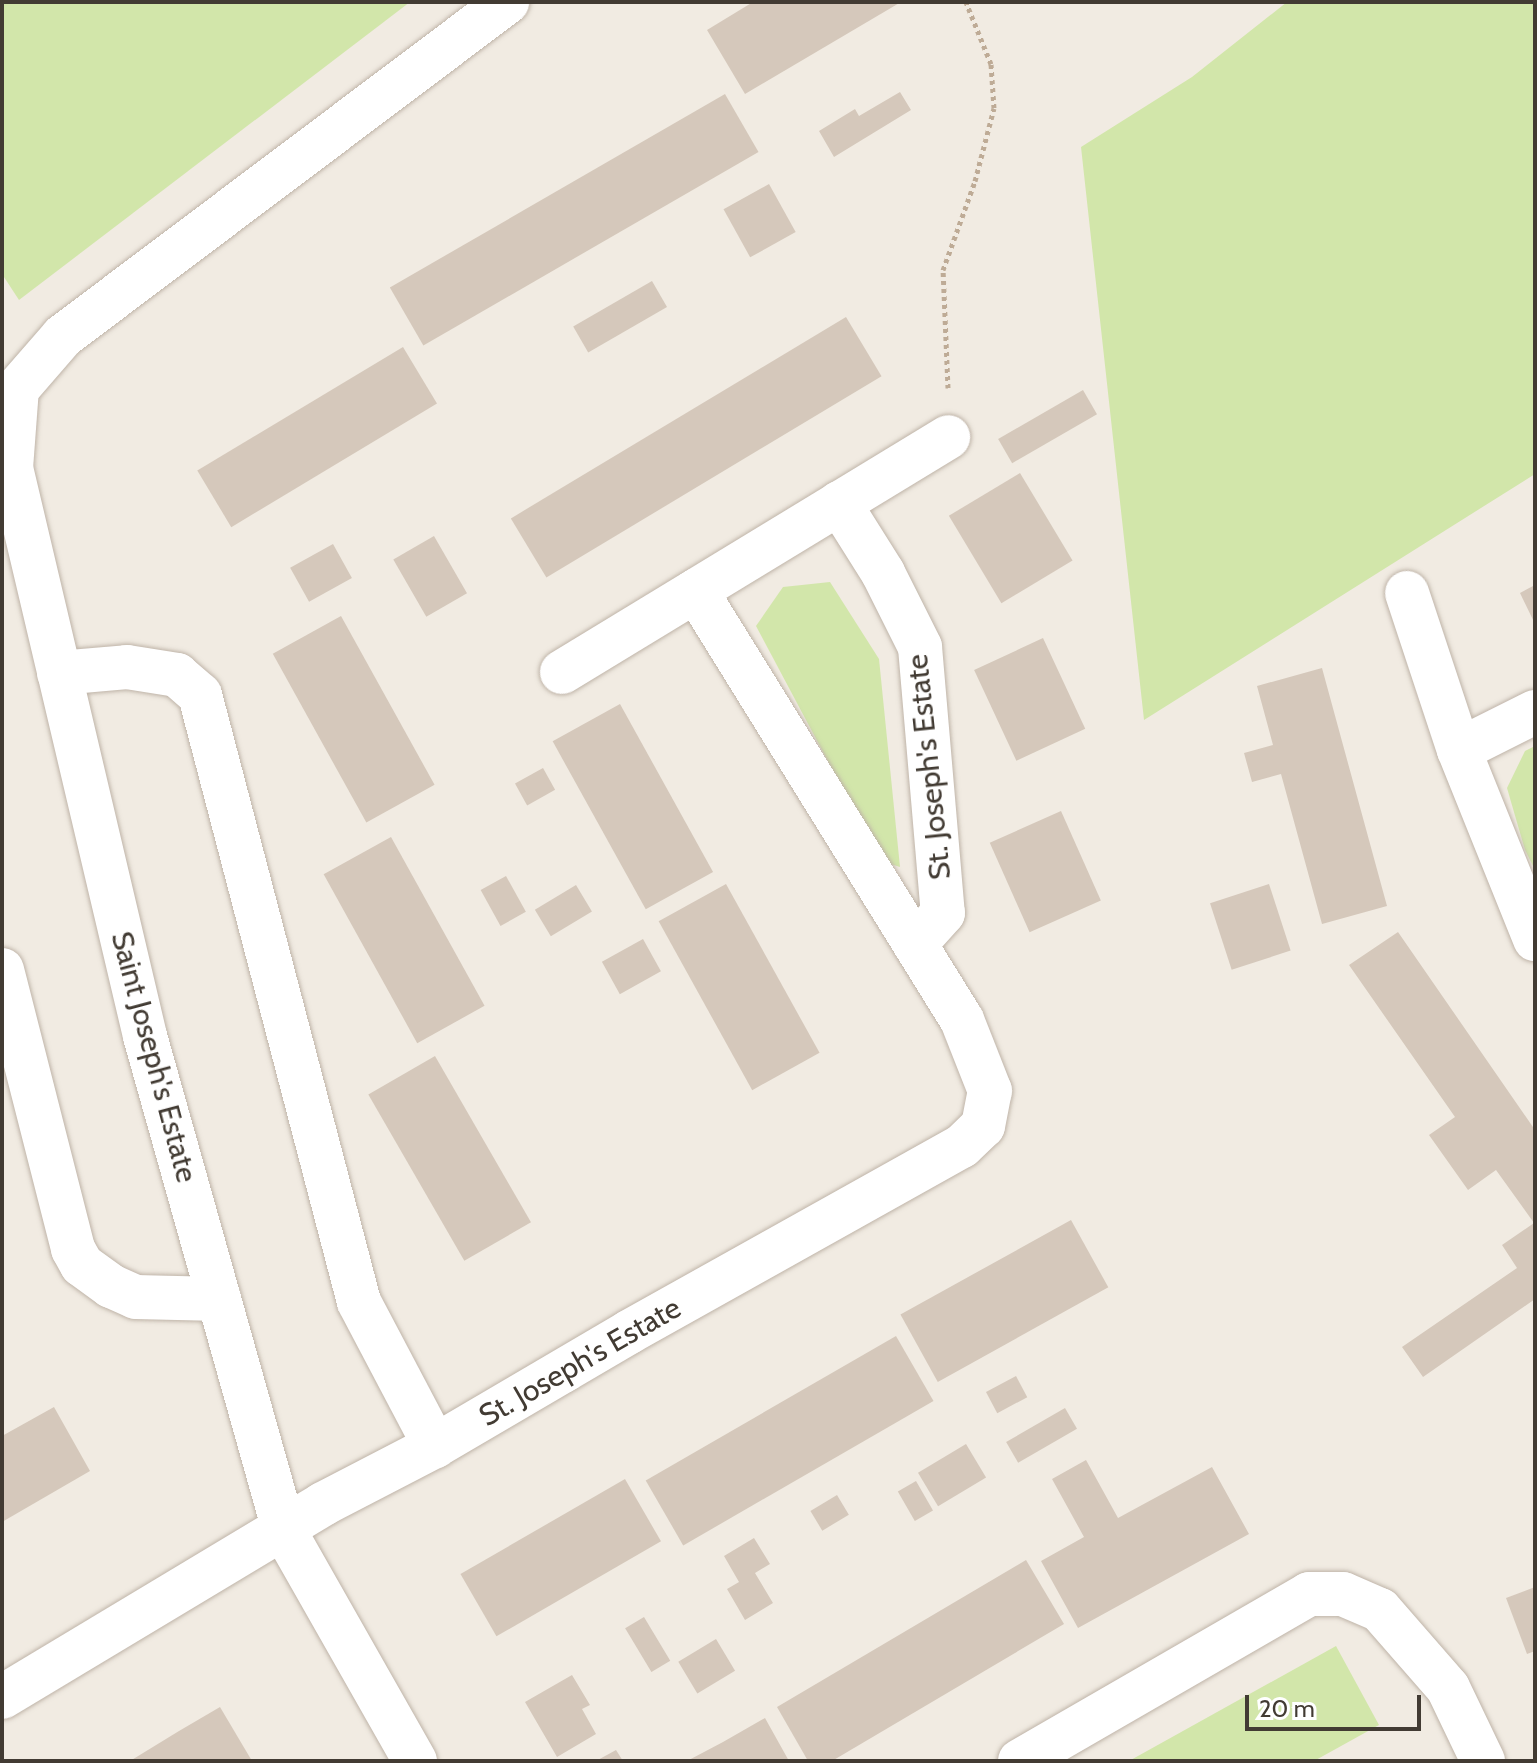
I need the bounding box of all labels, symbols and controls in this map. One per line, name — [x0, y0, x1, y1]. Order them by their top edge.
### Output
street label: St. Joseph's Estate — [899, 652, 959, 882]
street label: Saint Joseph's Estate — [103, 928, 205, 1186]
street label: St. Joseph's Estate — [473, 1290, 687, 1434]
scale bar — [1249, 1679, 1425, 1729]
text: 20 m — [1259, 1694, 1315, 1723]

